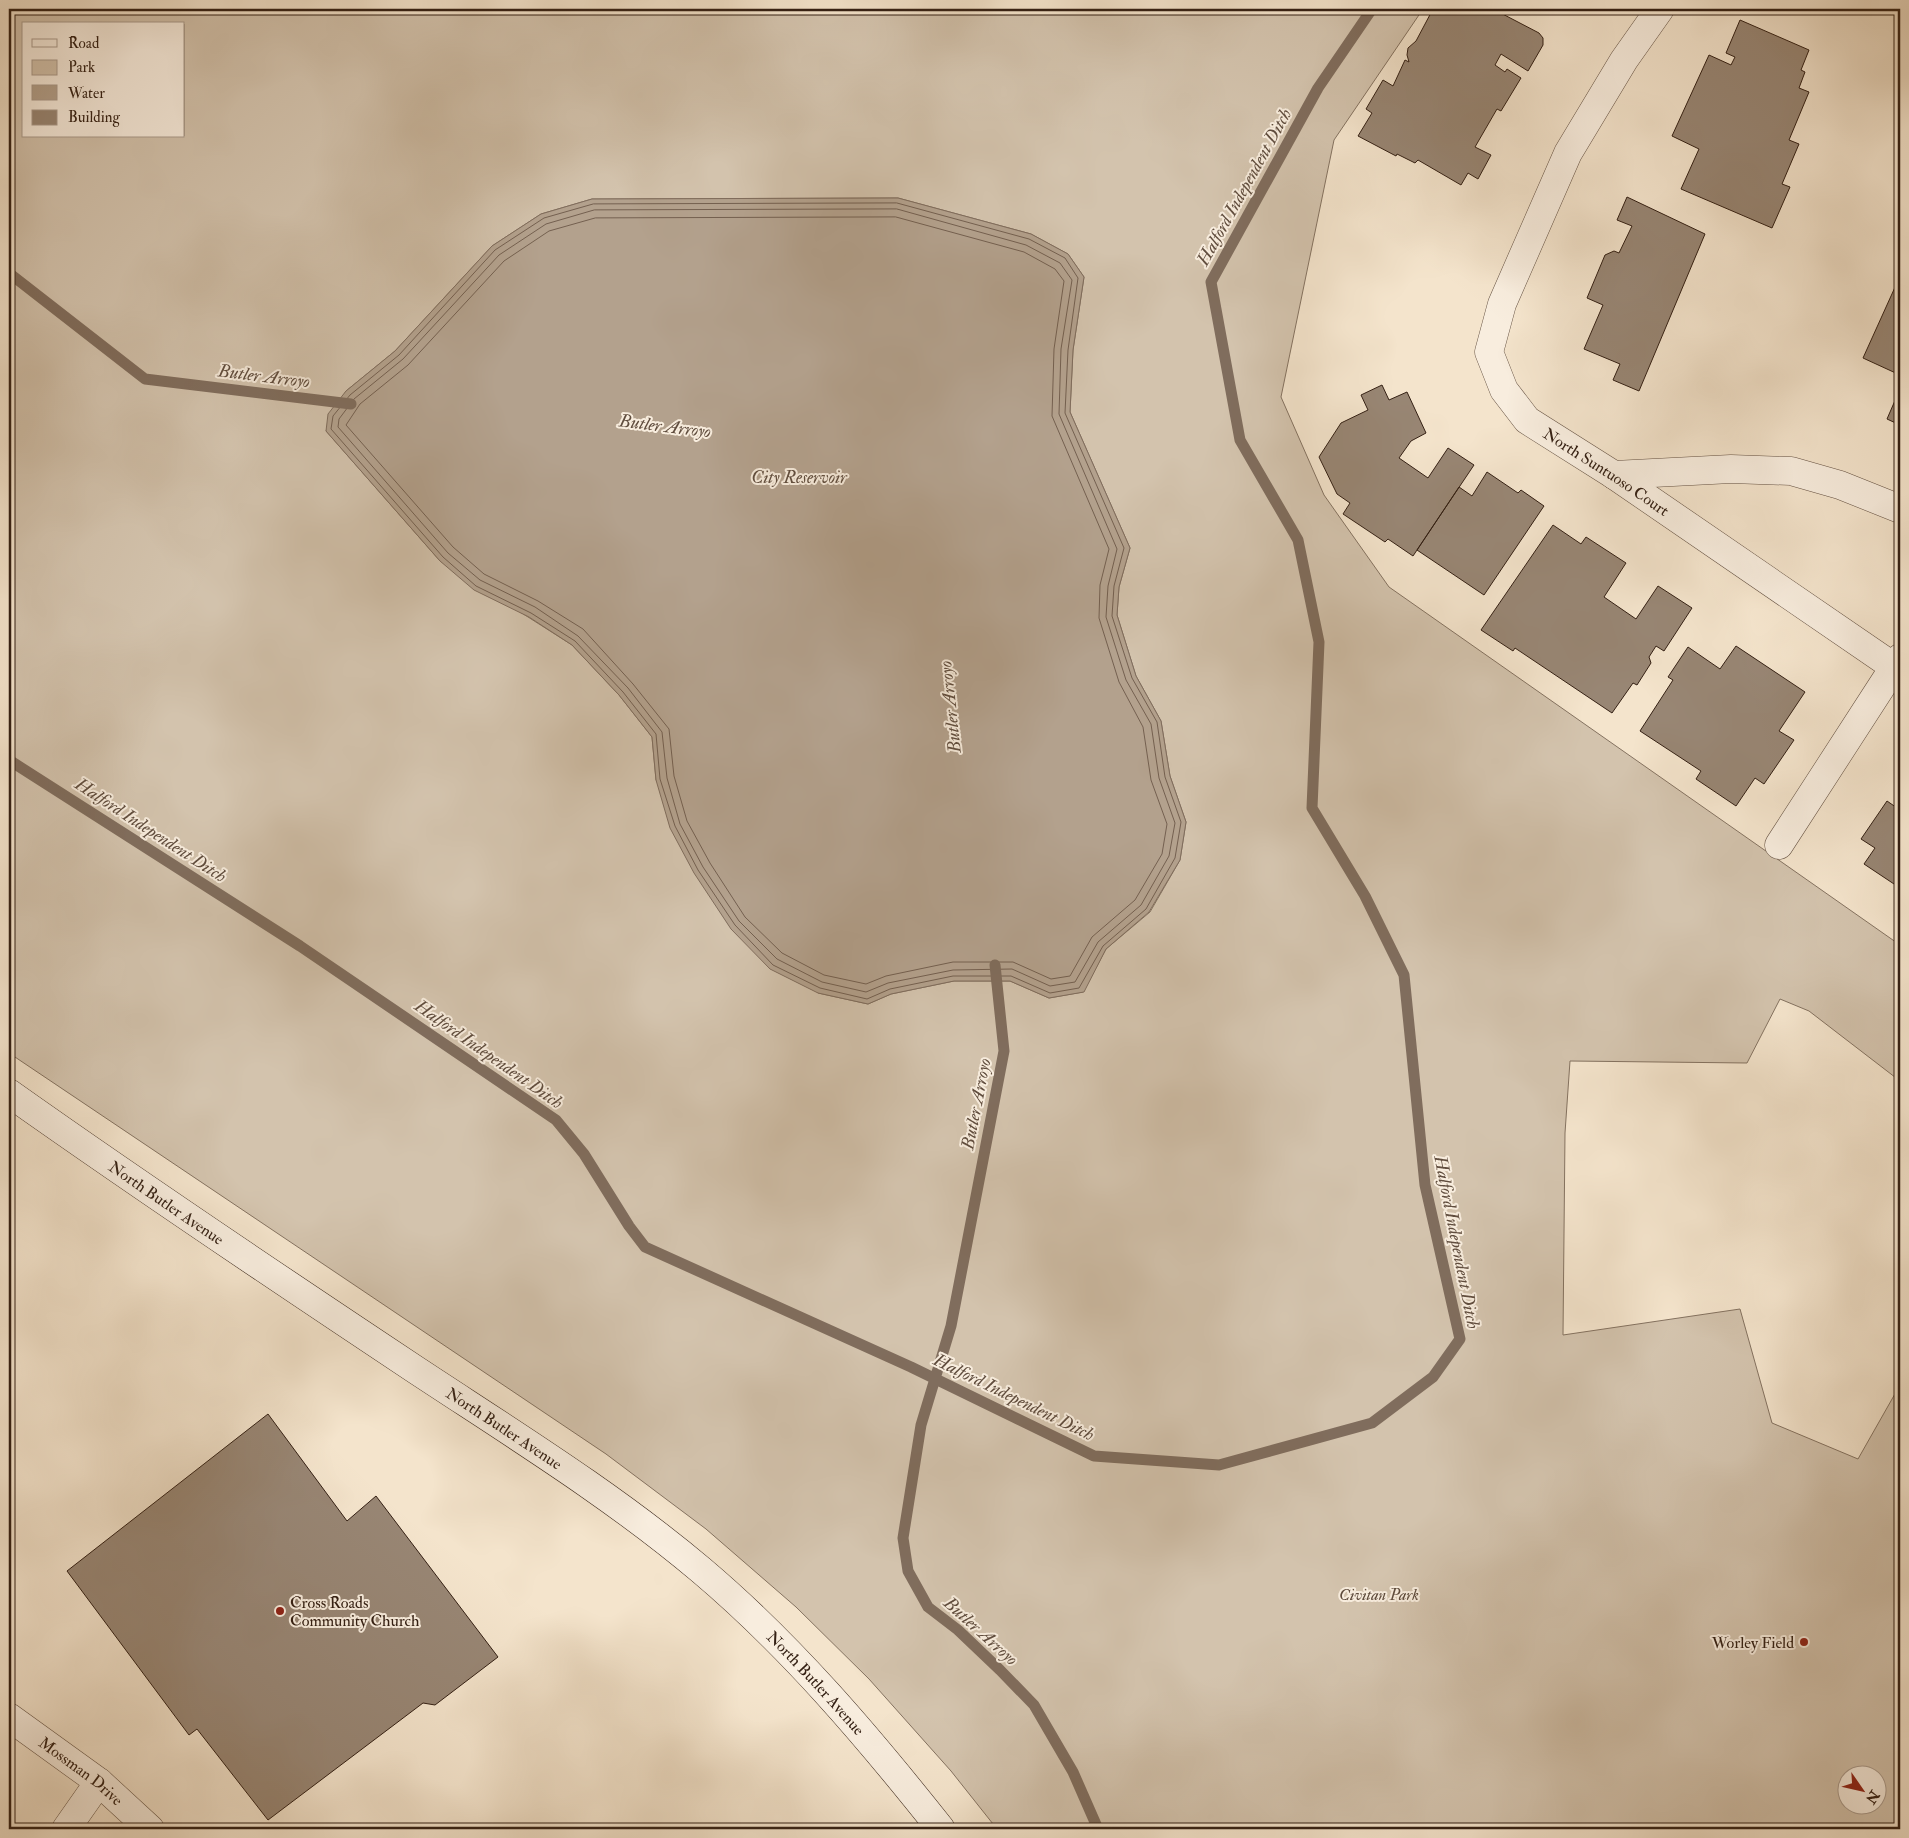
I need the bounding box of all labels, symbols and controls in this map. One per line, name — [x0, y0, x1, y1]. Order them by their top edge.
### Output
legend — [22, 22, 185, 138]
text: Road — [68, 34, 100, 53]
text: Park — [68, 58, 95, 77]
text: Water — [67, 84, 105, 103]
water label: Halford Independent Ditch — [1191, 105, 1297, 271]
text: Building — [68, 108, 120, 127]
water label: Butler Arroyo — [216, 359, 311, 394]
water label: Butler Arroyo — [617, 409, 712, 444]
street label: North Suntuoso Court — [1539, 424, 1673, 521]
water label: City Reservoir — [751, 466, 848, 489]
water label: Butler Arroyo — [934, 660, 967, 755]
water label: Halford Independent Ditch — [70, 772, 231, 888]
water label: Halford Independent Ditch — [409, 994, 567, 1114]
water label: Butler Arroyo — [956, 1057, 997, 1153]
water label: Halford Independent Ditch — [1428, 1152, 1485, 1331]
street label: North Butler Avenue — [105, 1157, 228, 1250]
water label: Halford Independent Ditch — [929, 1348, 1098, 1446]
street label: North Butler Avenue — [442, 1383, 566, 1475]
park label: Civitan Park — [1339, 1585, 1419, 1605]
water label: Butler Arroyo — [938, 1591, 1023, 1671]
place label: Cross Roads Community Church — [290, 1593, 420, 1631]
marker: Cross Roads Community Church — [274, 1605, 286, 1617]
street label: North Butler Avenue — [762, 1627, 869, 1740]
place label: Worley Field — [1711, 1633, 1794, 1653]
marker: Worley Field — [1798, 1636, 1810, 1648]
street label: Mossman Drive — [35, 1733, 127, 1810]
north arrow — [1836, 1766, 1886, 1816]
text: N — [1862, 1786, 1883, 1807]

